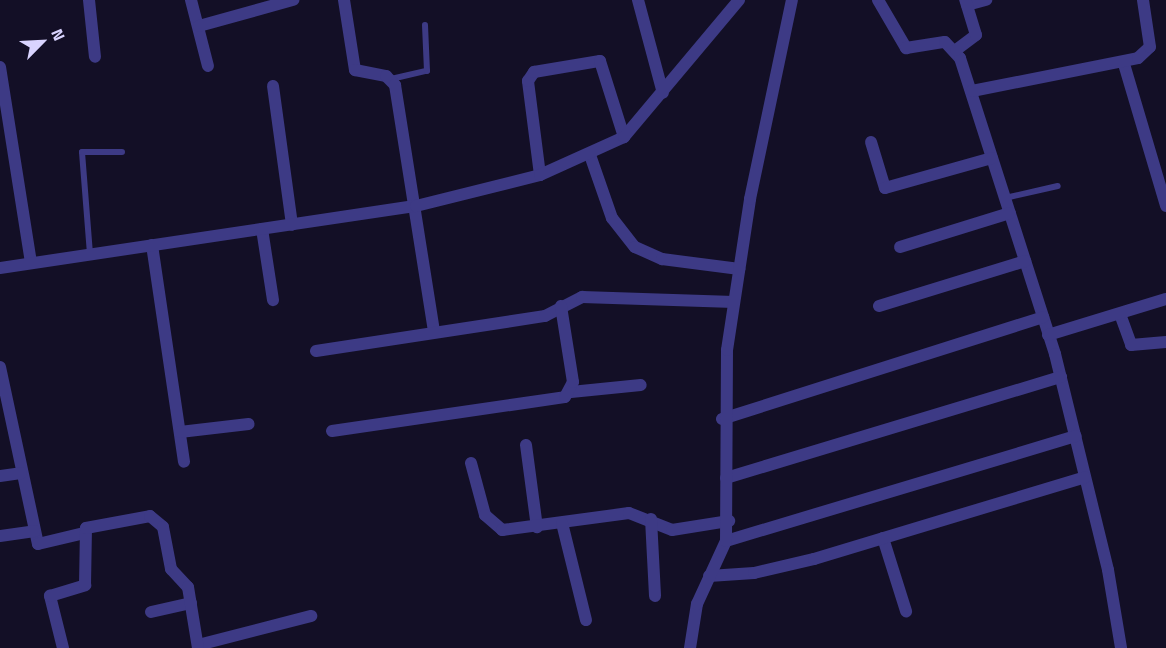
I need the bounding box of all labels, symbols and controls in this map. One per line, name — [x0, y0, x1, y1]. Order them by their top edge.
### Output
north arrow — [12, 12, 72, 72]
text: N — [45, 25, 72, 45]

